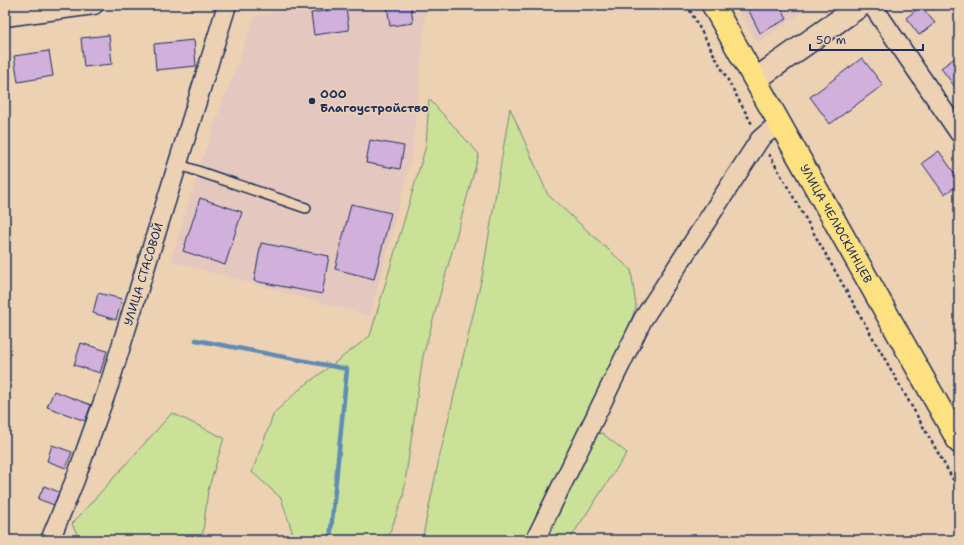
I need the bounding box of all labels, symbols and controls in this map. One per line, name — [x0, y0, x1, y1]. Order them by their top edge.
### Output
scale bar — [810, 26, 923, 52]
text: 50 m — [816, 32, 846, 48]
place label: ООО Благоустройство — [320, 86, 429, 116]
marker: ООО Благоустройство — [307, 96, 317, 106]
street label: УЛИЦА ЧЕЛЮСКИНЦЕВ — [796, 161, 876, 286]
street label: УЛИЦА СТАСОВОЙ — [120, 221, 167, 328]

